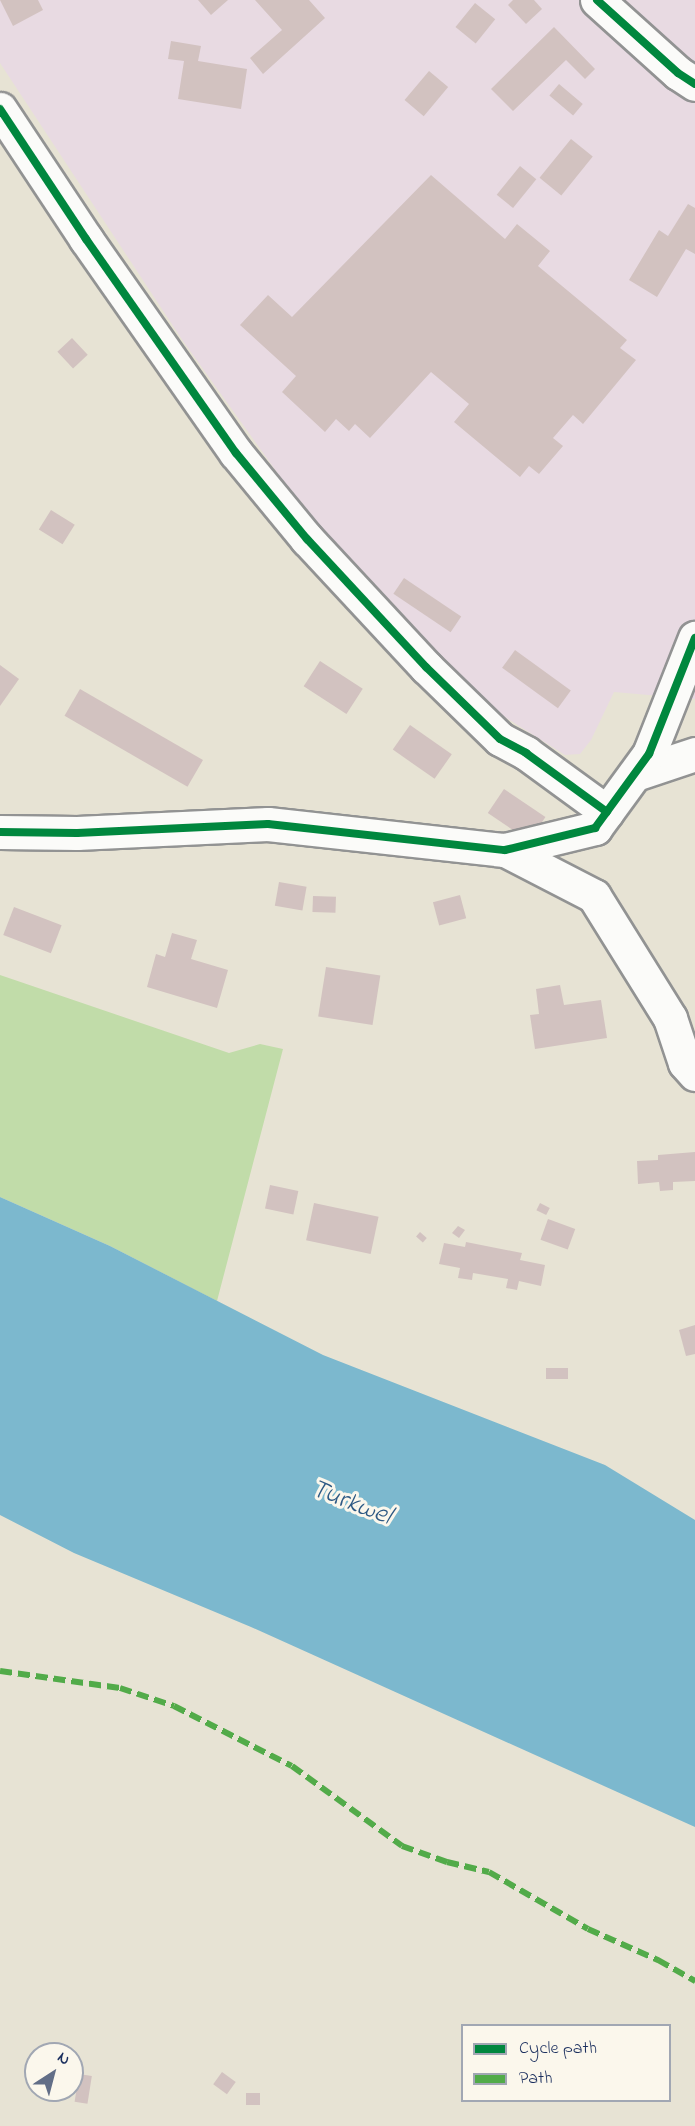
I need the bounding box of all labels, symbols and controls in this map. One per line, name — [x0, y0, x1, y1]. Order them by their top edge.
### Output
water label: Turkwel — [306, 1473, 396, 1533]
legend — [461, 2024, 671, 2102]
text: Cycle path — [519, 2036, 597, 2062]
north arrow — [24, 2042, 84, 2102]
text: N — [52, 2046, 75, 2072]
text: Path — [519, 2066, 553, 2092]

